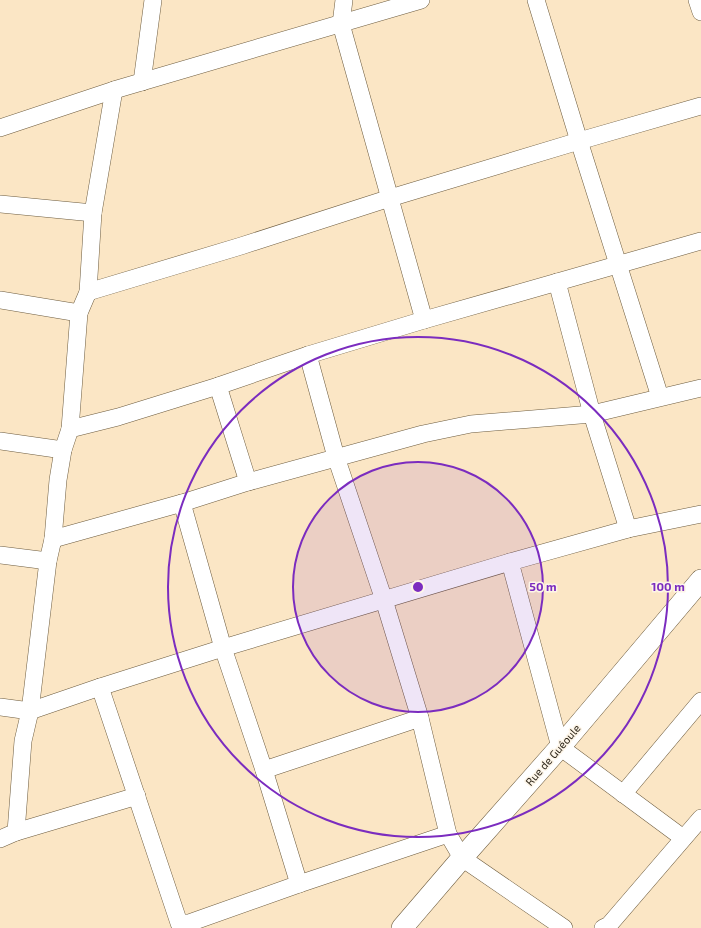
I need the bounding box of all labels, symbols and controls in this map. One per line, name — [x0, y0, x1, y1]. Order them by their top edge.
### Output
text: 50 m — [529, 579, 557, 593]
text: 100 m — [651, 579, 685, 593]
centre of rings — [411, 580, 425, 594]
street label: Rue de Guéoule — [522, 721, 583, 788]

